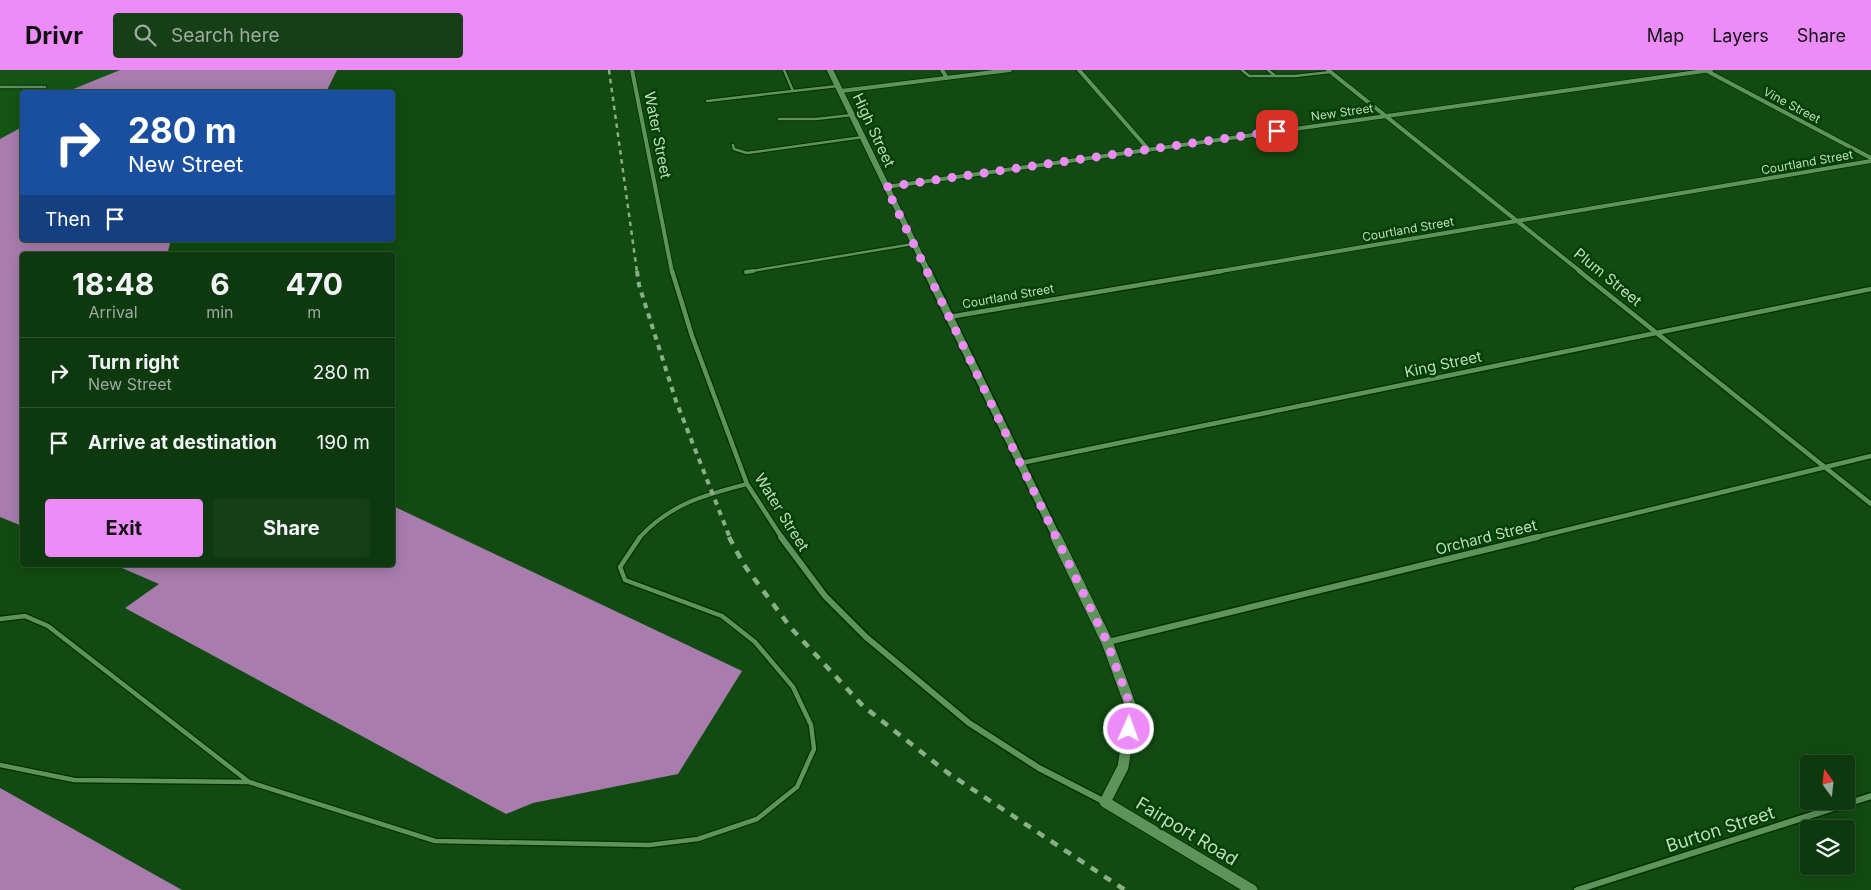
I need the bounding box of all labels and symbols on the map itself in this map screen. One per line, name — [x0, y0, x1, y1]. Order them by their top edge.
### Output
street label: Vine Street — [1761, 84, 1823, 126]
street label: Water Street — [640, 90, 676, 180]
street label: High Street — [849, 90, 899, 170]
street label: New Street — [1310, 100, 1374, 124]
pin — [1256, 110, 1298, 152]
street label: Courtland Street — [1760, 147, 1854, 177]
street label: Courtland Street — [1361, 214, 1455, 244]
street label: Plum Street — [1570, 244, 1646, 310]
street label: Courtland Street — [961, 281, 1055, 311]
street label: King Street — [1403, 347, 1483, 381]
street label: Water Street — [751, 470, 813, 554]
street label: Orchard Street — [1433, 515, 1539, 559]
position arrow — [1102, 702, 1154, 754]
north arrow — [1800, 755, 1855, 810]
street label: Fairport Road — [1132, 792, 1242, 870]
street label: Burton Street — [1663, 802, 1777, 856]

